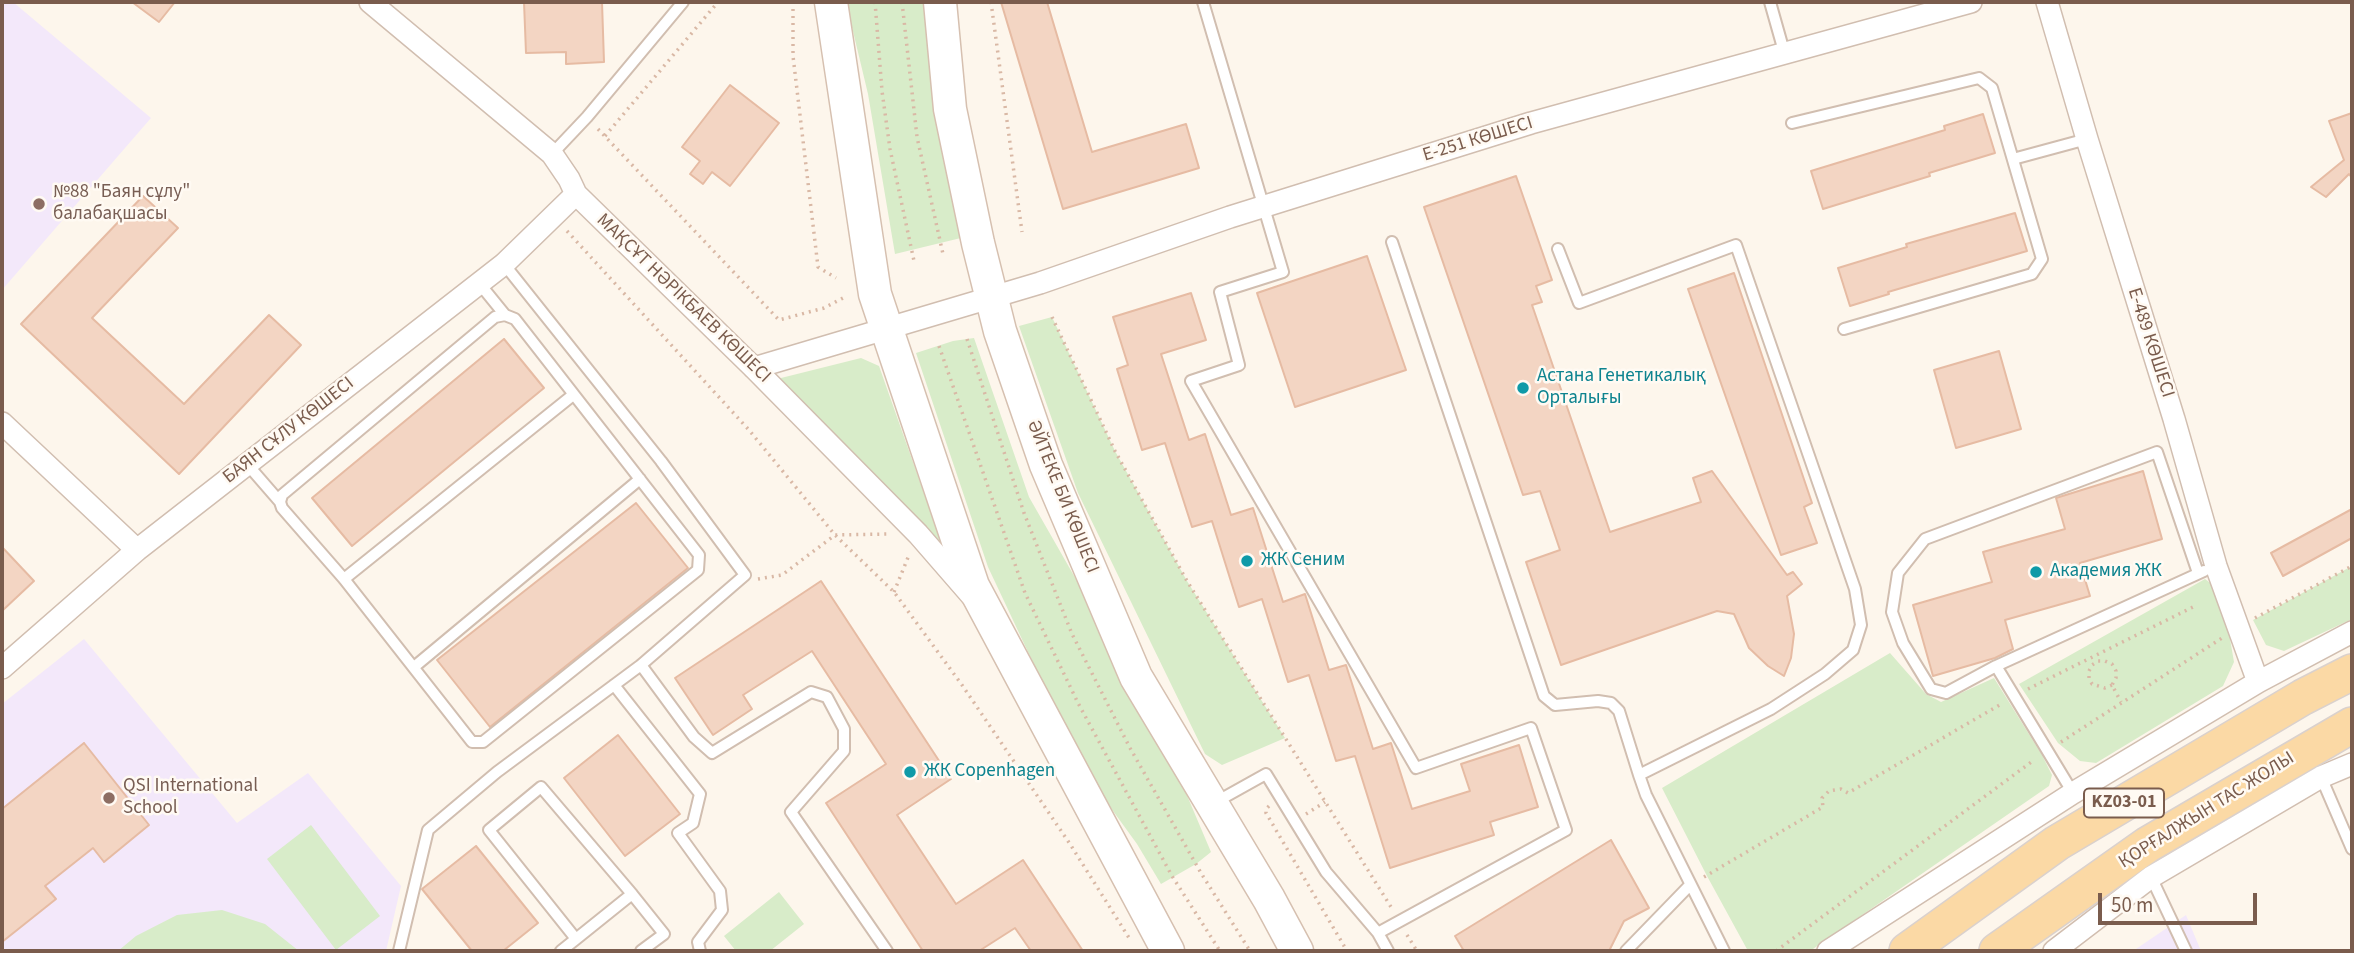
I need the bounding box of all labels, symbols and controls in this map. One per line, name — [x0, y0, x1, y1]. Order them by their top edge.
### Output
street label: Е-251 КӨШЕСІ — [1420, 112, 1536, 168]
place label: №88 "Баян сұлу" балабақшасы — [53, 182, 190, 226]
marker: №88 "Баян сұлу" балабақшасы — [31, 196, 47, 212]
street label: МАҚСҰТ НӘРІКБАЕВ КӨШЕСІ — [591, 210, 775, 388]
street label: Е-489 КӨШЕСІ — [2122, 285, 2178, 401]
place label: Астана Генетикалық Орталығы — [1537, 366, 1706, 410]
street label: БАЯН СҰЛУ КӨШЕСІ — [219, 373, 359, 489]
marker: Астана Генетикалық Орталығы — [1515, 380, 1531, 396]
street label: ӘЙТЕКЕ БИ КӨШЕСІ — [1021, 417, 1103, 577]
place label: ЖК Сеним — [1261, 550, 1345, 572]
marker: ЖК Сеним — [1239, 553, 1255, 569]
place label: Академия ЖК — [2050, 561, 2162, 583]
marker: Академия ЖК — [2028, 564, 2044, 580]
street label: ҚОРҒАЛЖЫН ТАС ЖОЛЫ — [2115, 748, 2299, 874]
place label: ЖК Copenhagen — [924, 761, 1055, 783]
marker: ЖК Copenhagen — [902, 764, 918, 780]
place label: QSI International School — [123, 776, 258, 820]
road number: KZ03-01 — [2084, 788, 2164, 818]
marker: QSI International School — [101, 790, 117, 806]
scale bar — [2102, 880, 2261, 924]
text: 50 m — [2111, 890, 2153, 920]

